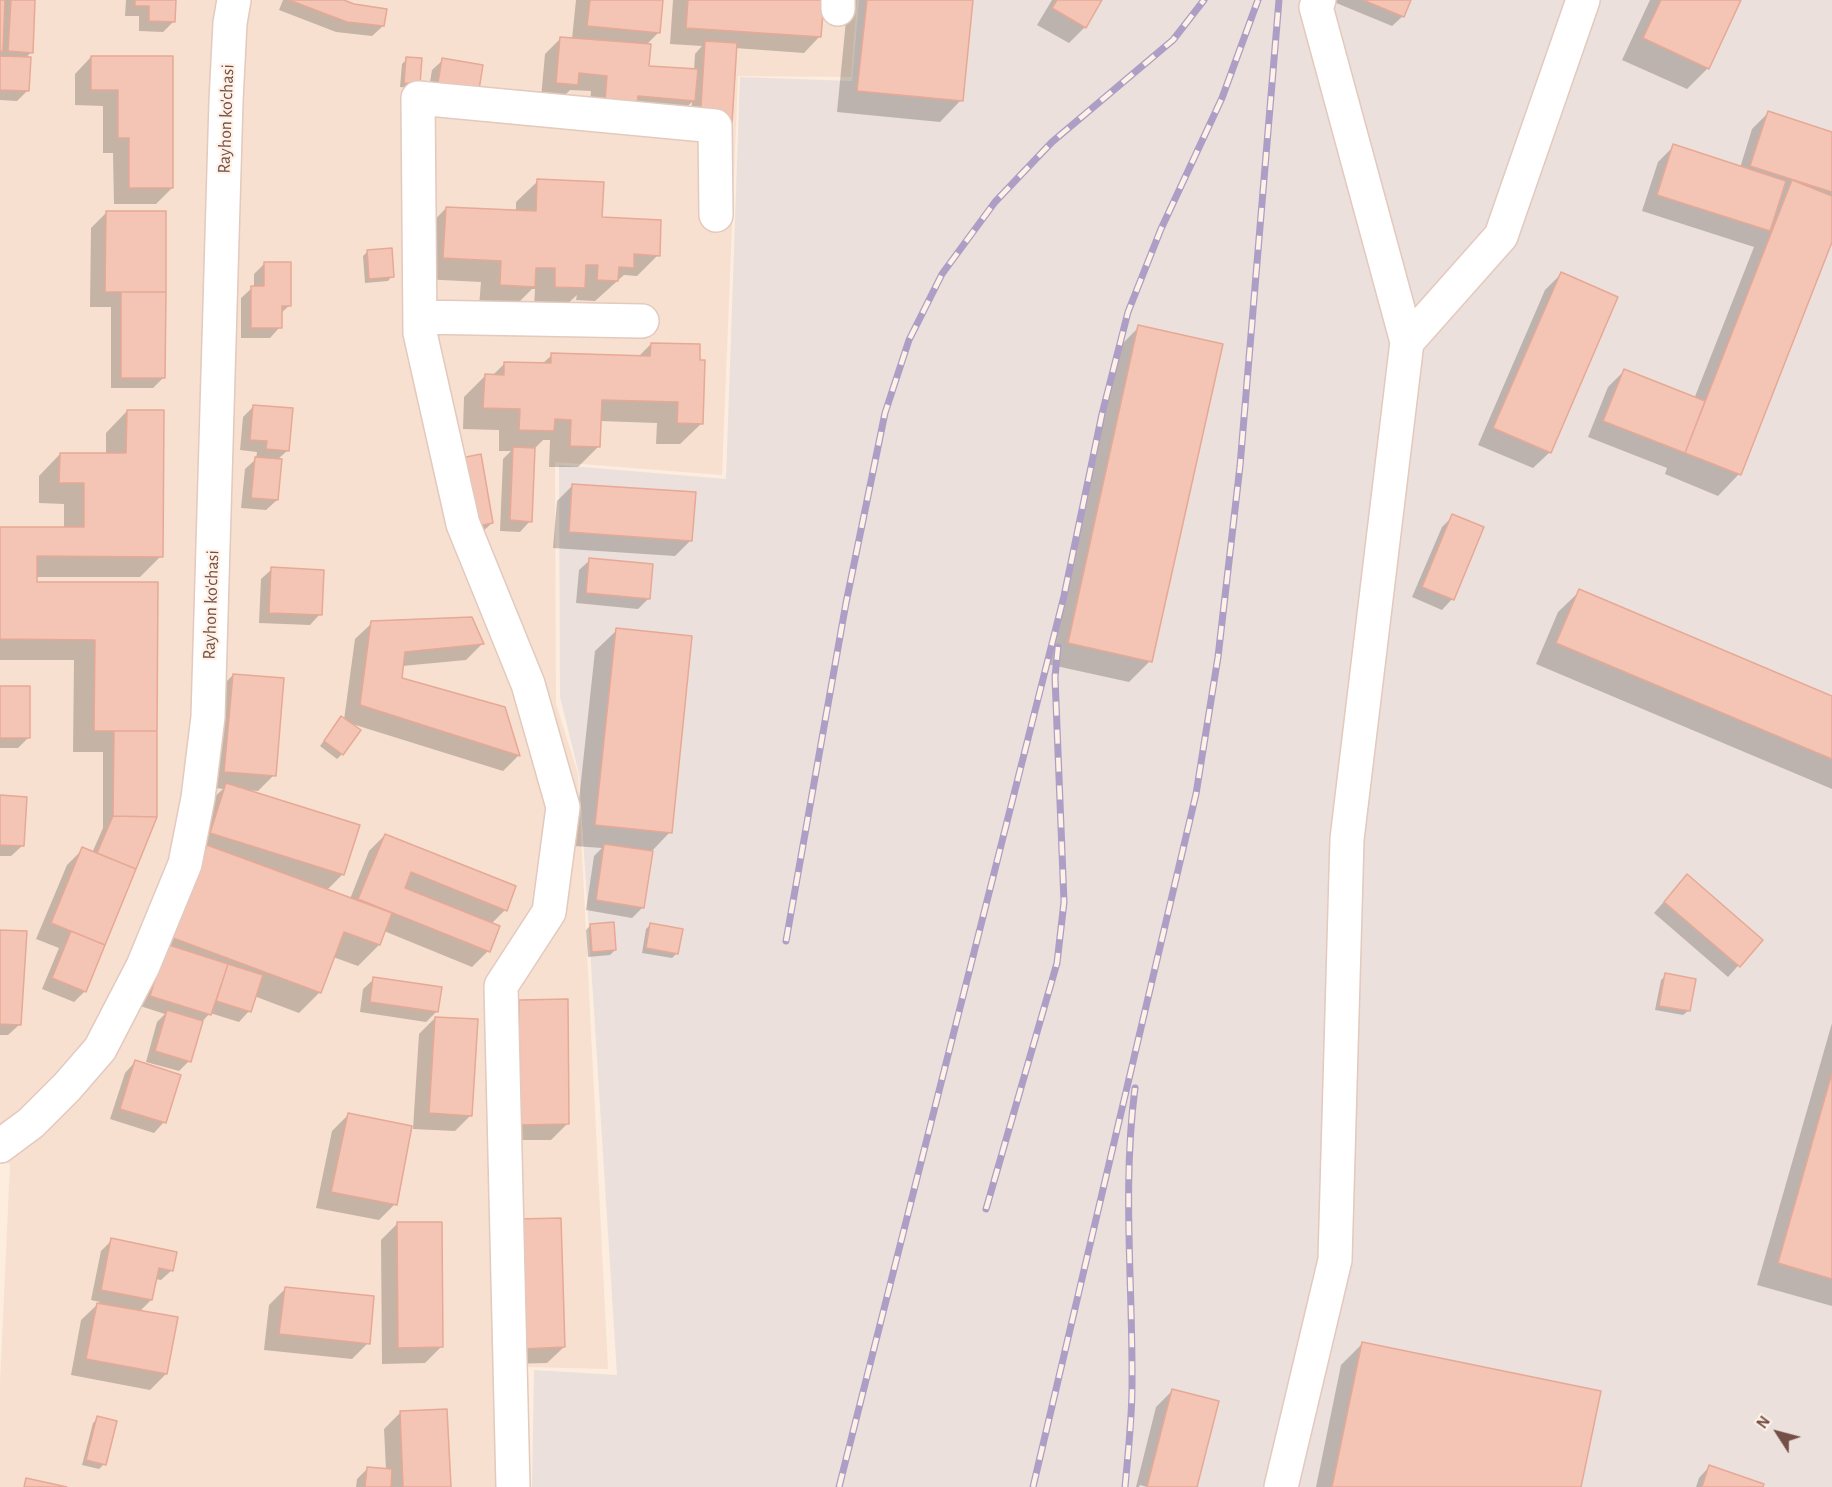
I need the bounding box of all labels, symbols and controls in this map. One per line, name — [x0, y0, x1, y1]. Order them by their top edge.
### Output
street label: Rayhon ko'chasi — [213, 64, 239, 174]
street label: Rayhon ko'chasi — [198, 550, 224, 660]
north arrow — [1748, 1403, 1808, 1463]
text: N — [1754, 1413, 1773, 1432]

